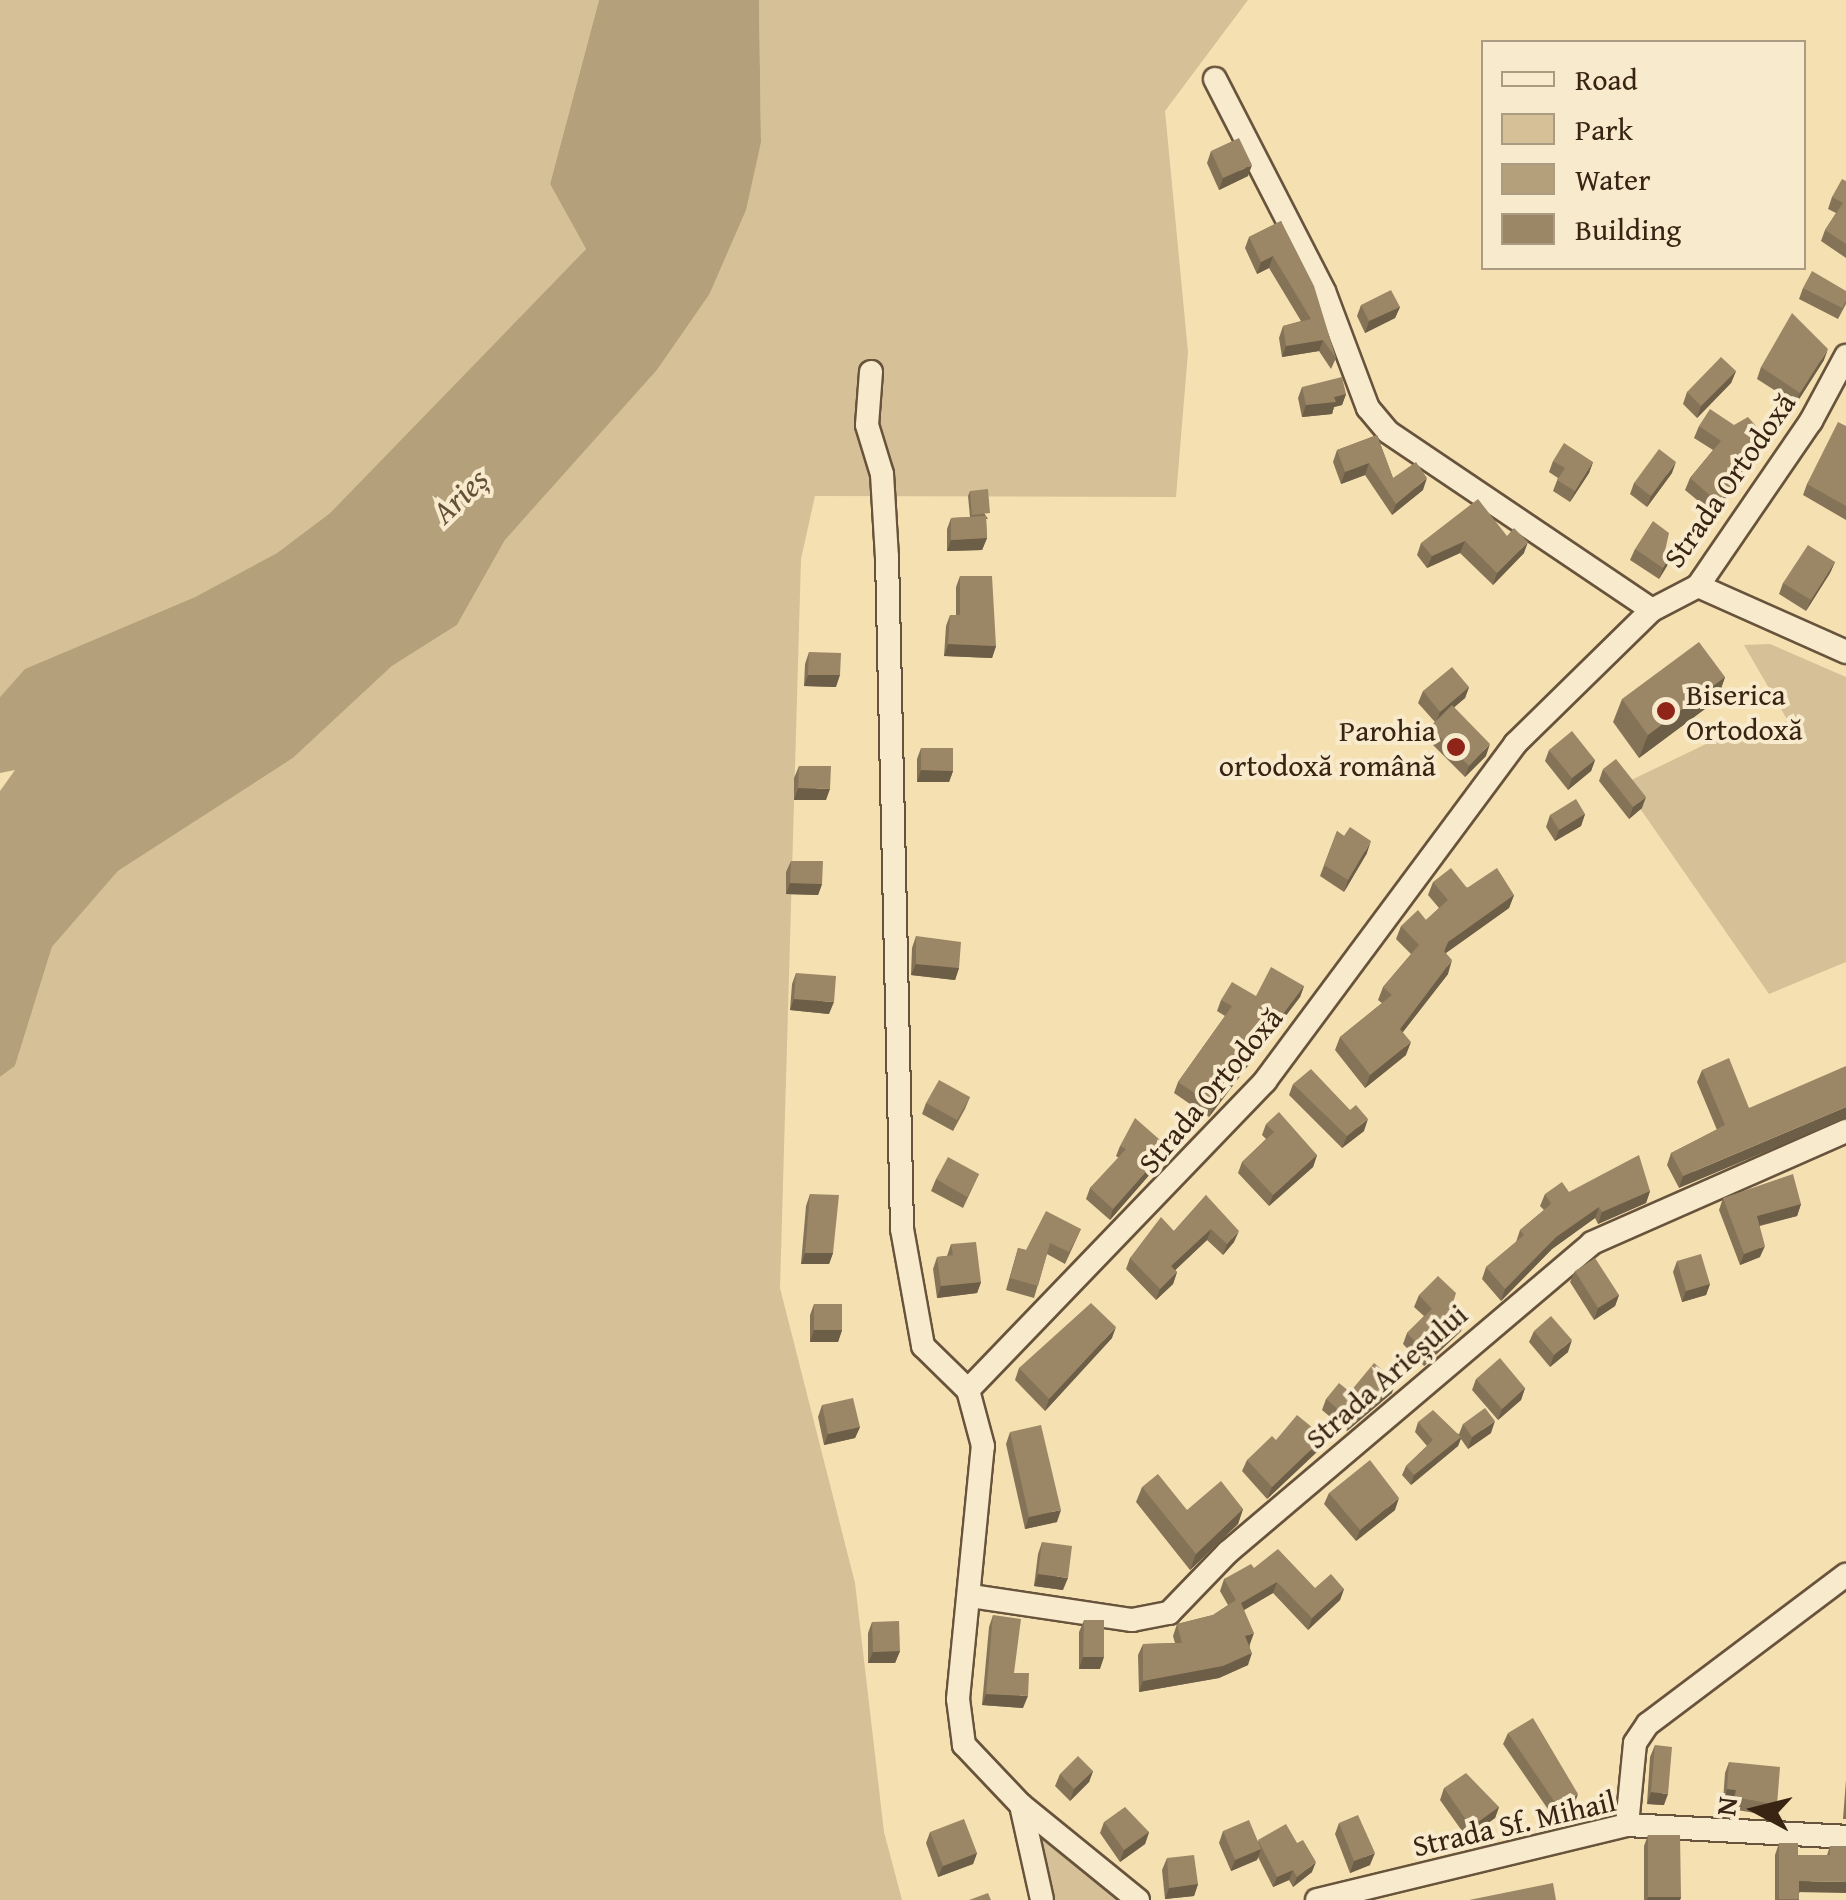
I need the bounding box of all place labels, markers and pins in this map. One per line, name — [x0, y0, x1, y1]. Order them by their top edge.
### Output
place label: Biserica Ortodoxă — [1686, 676, 1803, 746]
marker: Biserica Ortodoxă — [1655, 700, 1677, 722]
place label: Parohia ortodoxă română — [1219, 712, 1436, 782]
marker: Parohia ortodoxă română — [1445, 736, 1467, 758]

